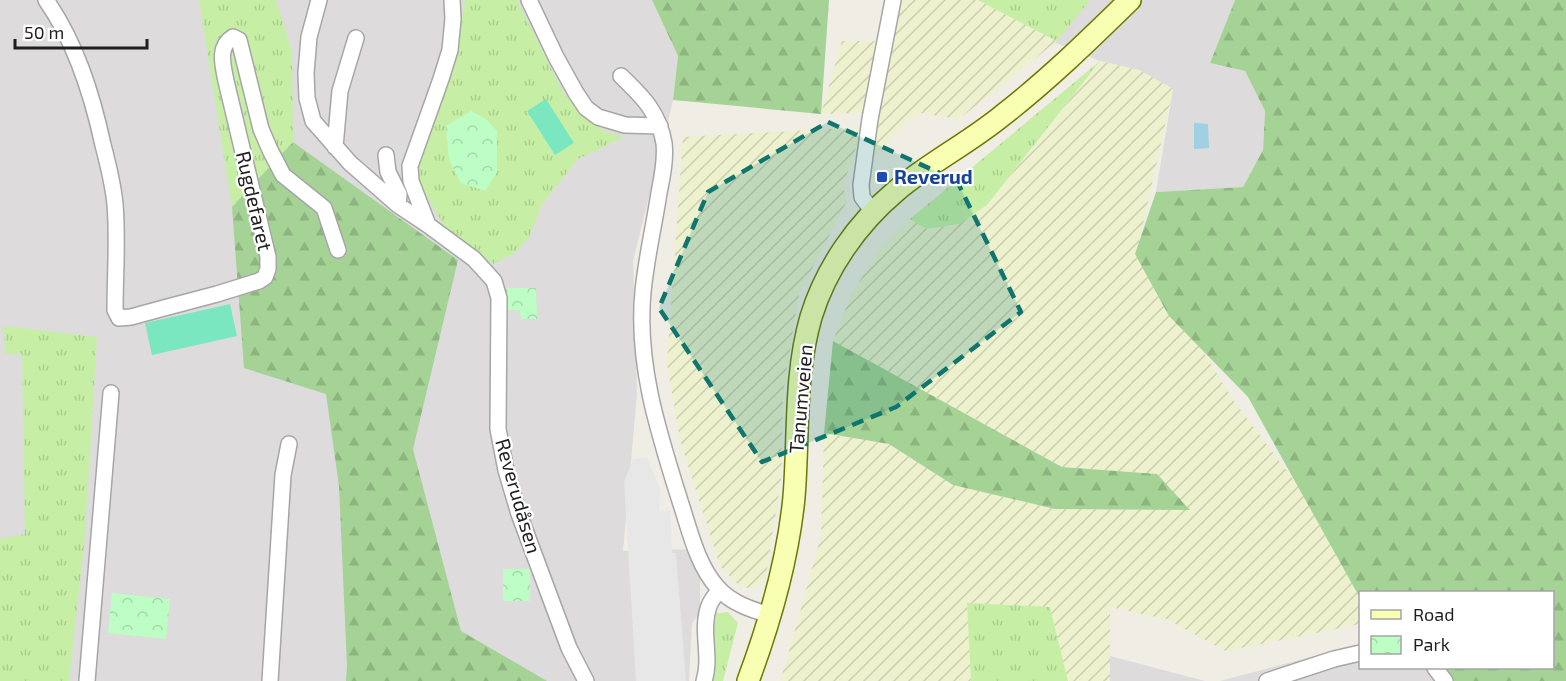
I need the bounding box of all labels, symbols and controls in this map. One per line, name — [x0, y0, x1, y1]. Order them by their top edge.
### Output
scale bar — [15, 12, 147, 50]
text: 50 m — [24, 21, 64, 43]
street label: Rugdefaret — [232, 149, 278, 253]
place label: Reverud — [894, 164, 973, 188]
marker: Reverud — [875, 170, 889, 184]
street label: Tanumveien — [783, 343, 817, 455]
street label: Reverudåsen — [491, 435, 547, 556]
legend — [1359, 591, 1554, 669]
text: Road — [1413, 603, 1454, 625]
text: Park — [1413, 633, 1450, 655]

